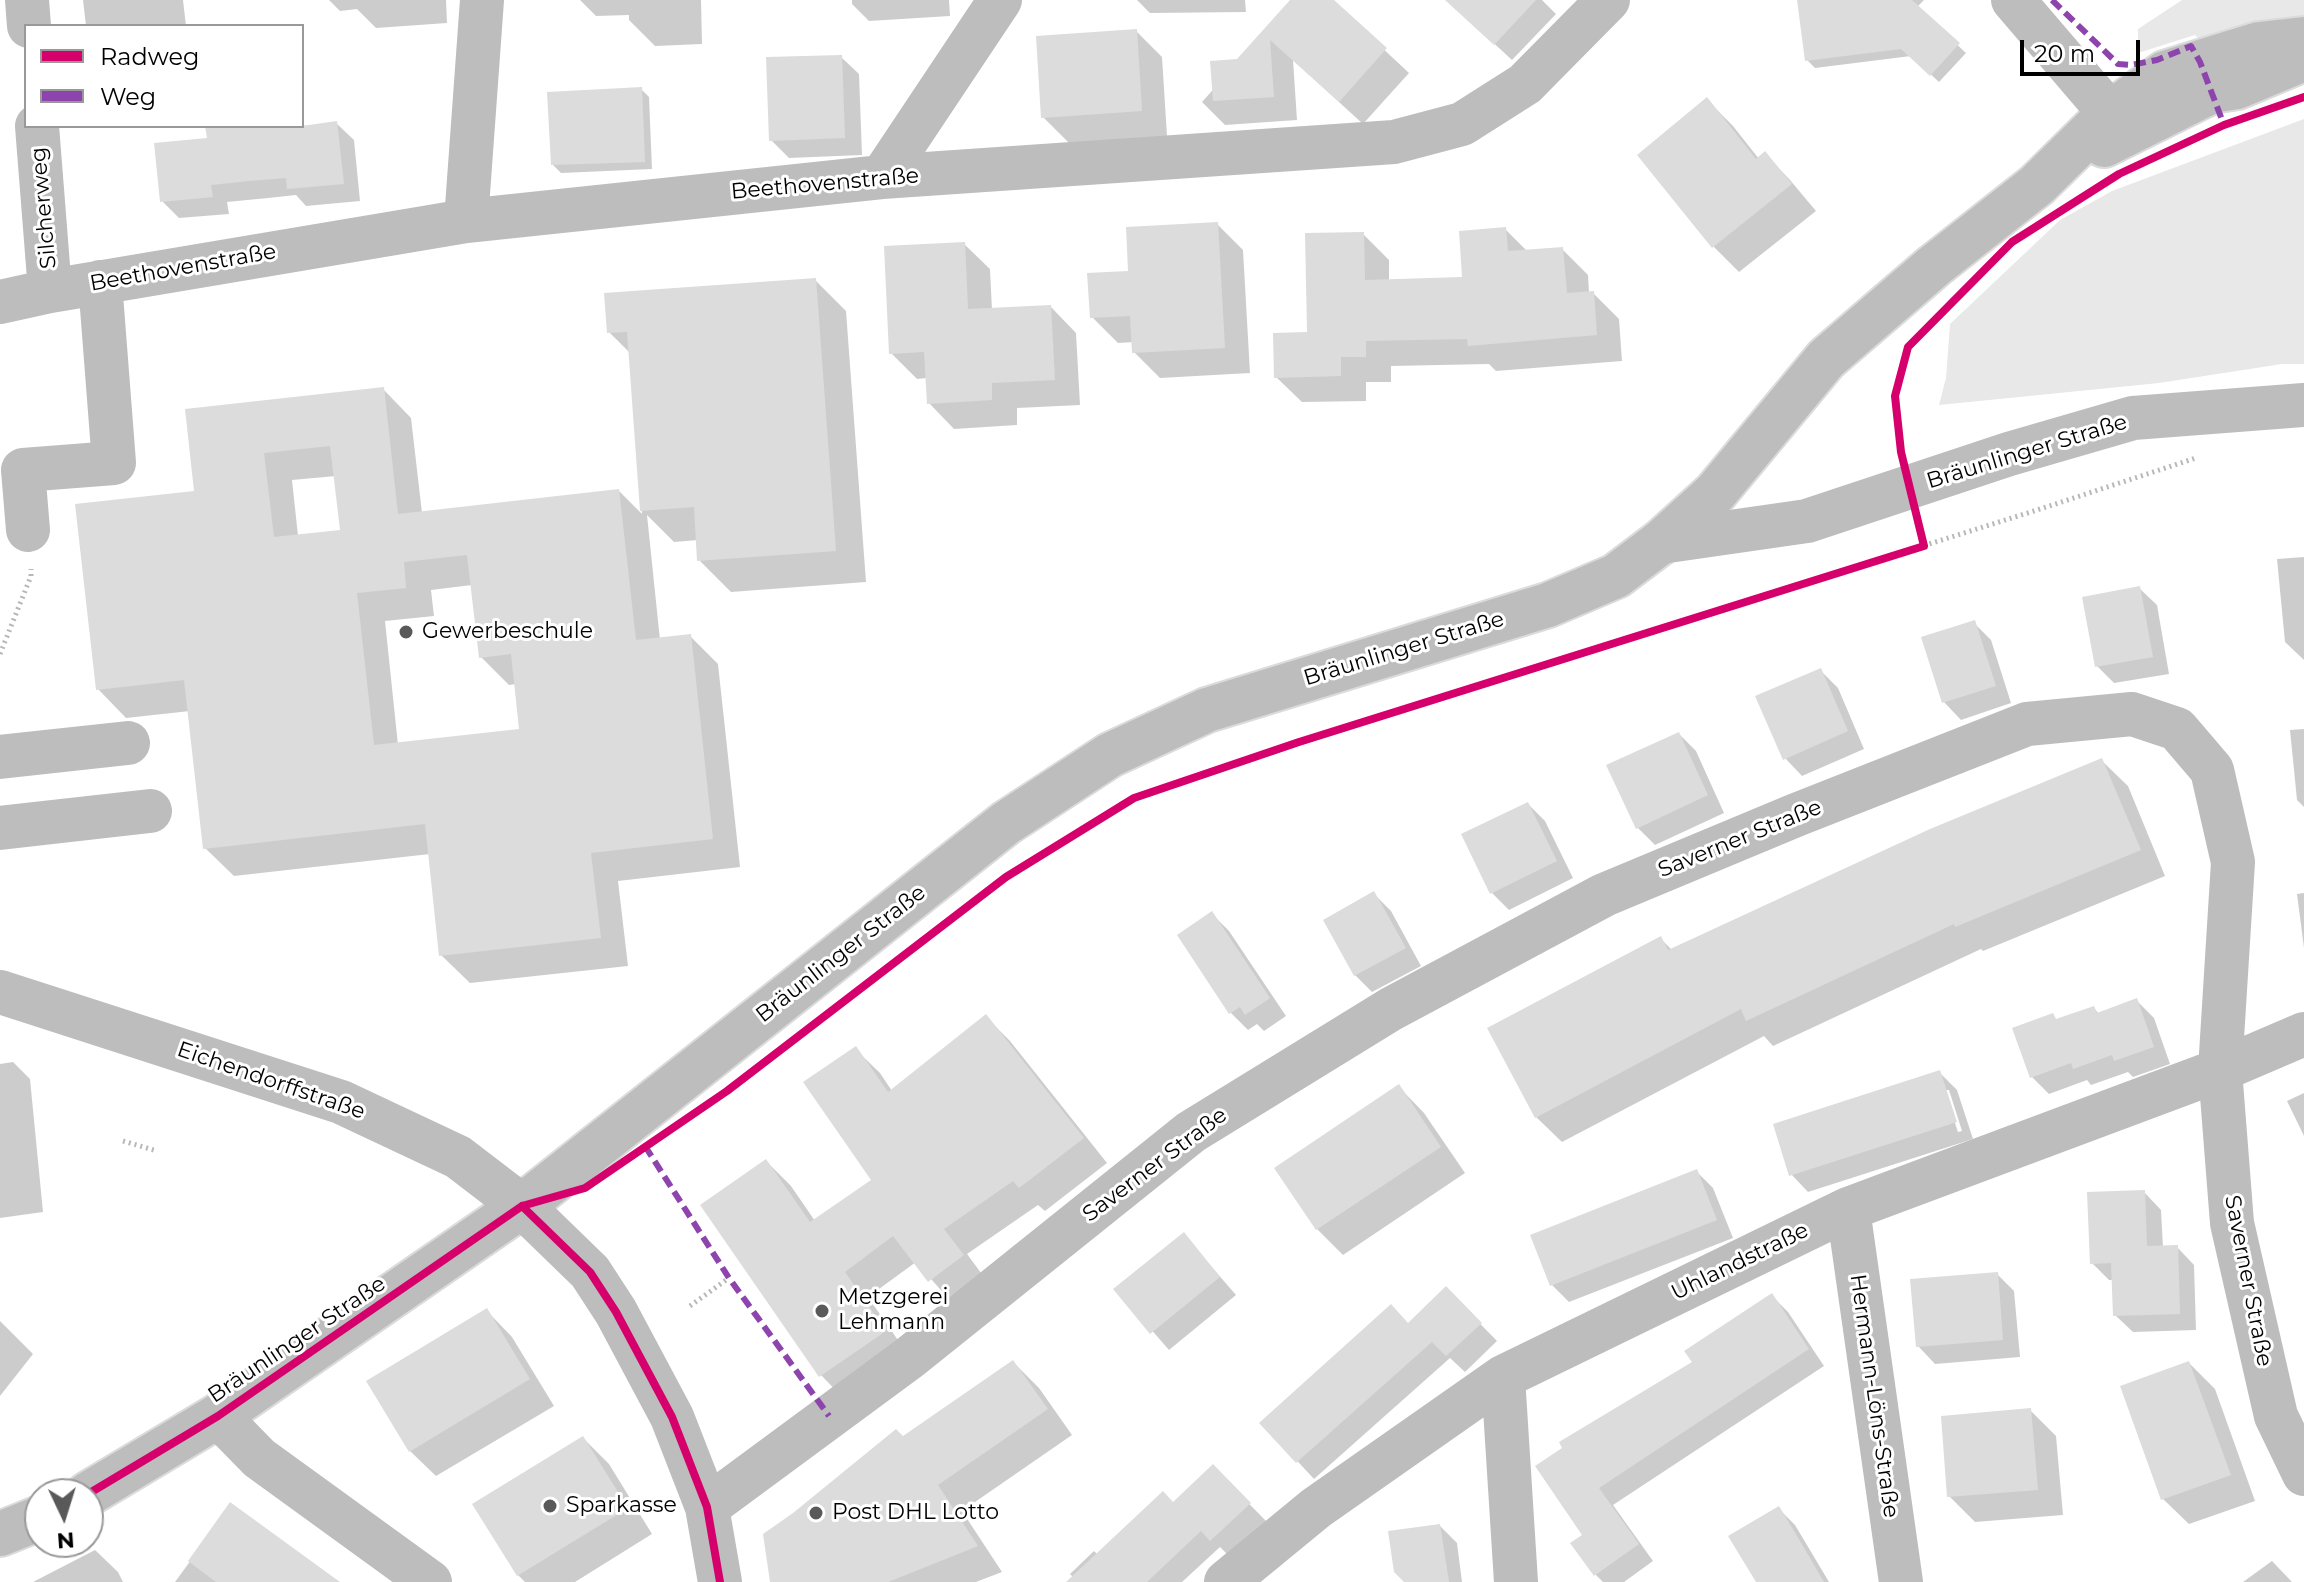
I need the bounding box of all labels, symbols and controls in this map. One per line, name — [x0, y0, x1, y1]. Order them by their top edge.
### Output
legend — [24, 24, 304, 128]
scale bar — [2024, 24, 2144, 74]
text: 20 m — [2034, 39, 2095, 68]
text: Radweg — [100, 42, 199, 71]
text: Weg — [100, 82, 156, 111]
street label: Silcherweg — [26, 146, 62, 270]
street label: Beethovenstraße — [730, 163, 920, 205]
street label: Beethovenstraße — [88, 239, 278, 297]
street label: Bräunlinger Straße — [1924, 409, 2130, 495]
street label: Bräunlinger Straße — [1301, 606, 1507, 692]
place label: Gewerbeschule — [422, 619, 593, 645]
marker: Gewerbeschule — [397, 623, 415, 641]
street label: Saverner Straße — [1654, 794, 1826, 884]
street label: Bräunlinger Straße — [751, 880, 931, 1028]
street label: Eichendorffstraße — [174, 1036, 368, 1126]
street label: Saverner Straße — [1078, 1102, 1232, 1228]
street label: Saverner Straße — [2218, 1193, 2278, 1369]
street label: Uhlandstraße — [1667, 1217, 1813, 1307]
street label: Bräunlinger Straße — [203, 1271, 391, 1409]
street label: Hermann-Löns-Straße — [1844, 1272, 1904, 1520]
place label: Metzgerei Lehmann — [838, 1285, 948, 1336]
marker: Metzgerei Lehmann — [813, 1302, 831, 1320]
north arrow — [24, 1478, 104, 1558]
place label: Sparkasse — [566, 1493, 677, 1519]
marker: Sparkasse — [541, 1497, 559, 1515]
place label: Post DHL Lotto — [832, 1500, 999, 1526]
marker: Post DHL Lotto — [807, 1504, 825, 1522]
text: N — [56, 1526, 75, 1555]

